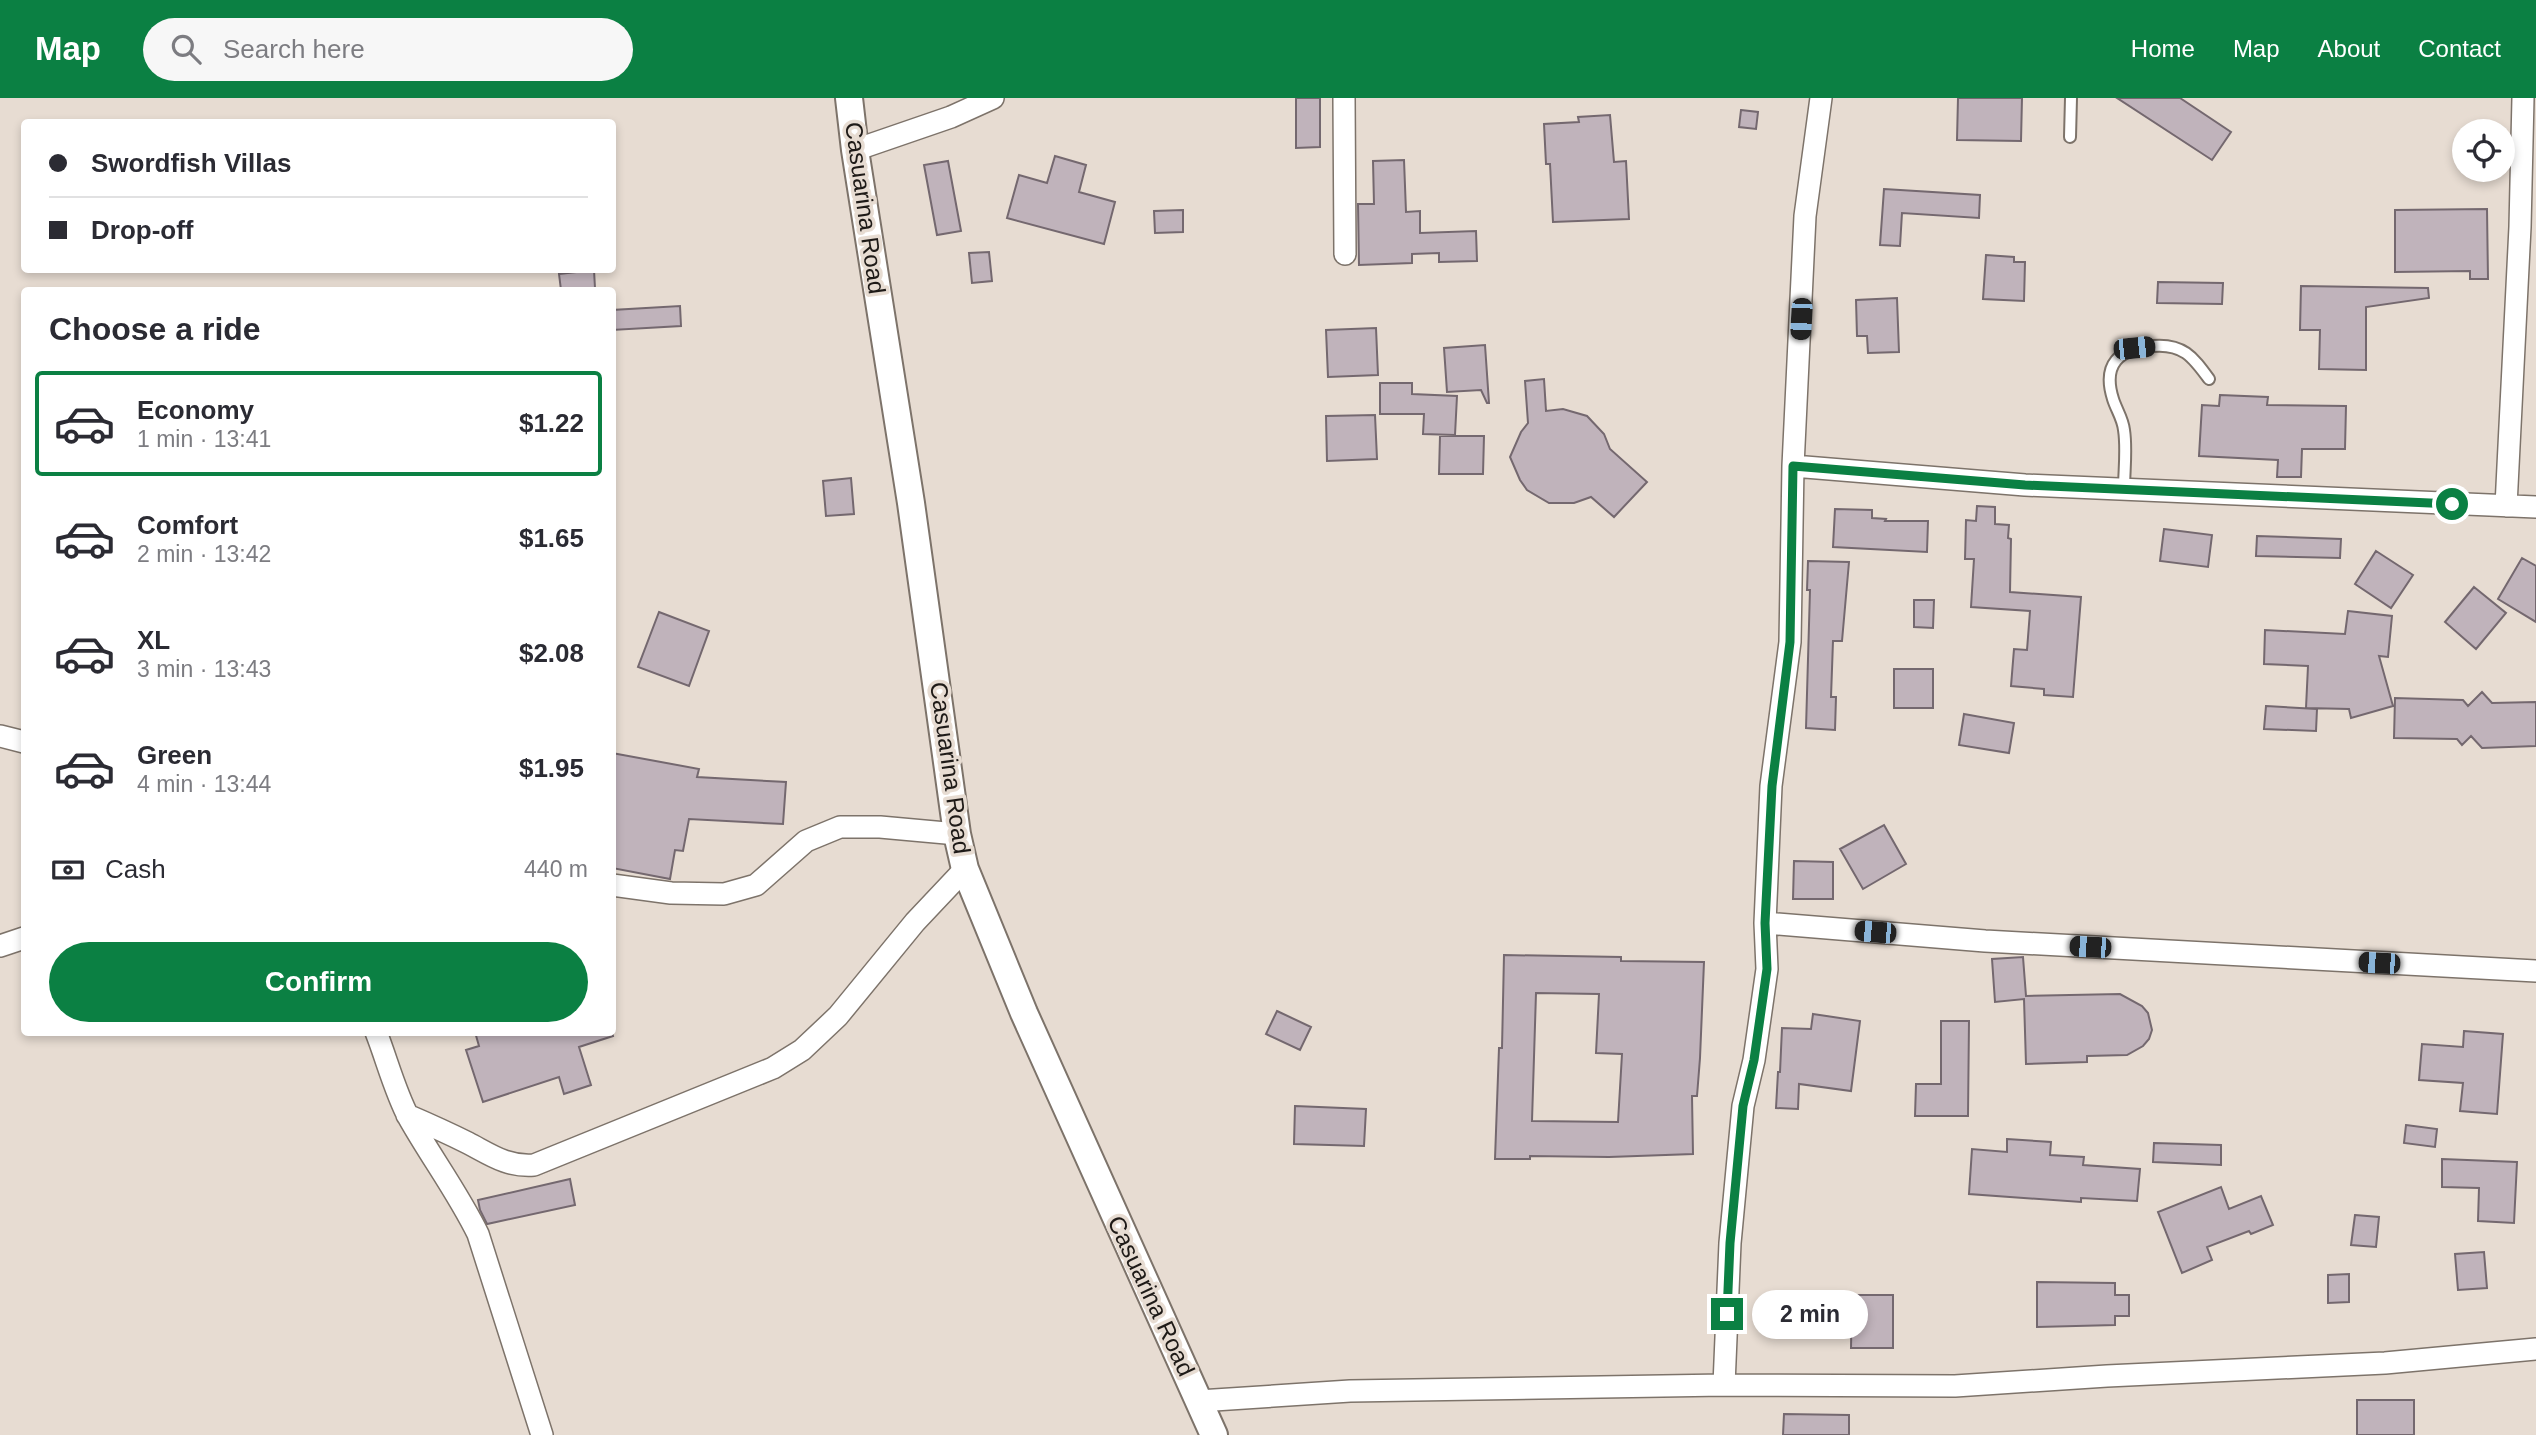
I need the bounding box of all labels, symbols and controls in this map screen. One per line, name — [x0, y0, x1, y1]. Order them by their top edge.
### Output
search box — [143, 18, 633, 81]
text: Map — [35, 30, 101, 67]
icon: search — [167, 30, 205, 68]
text: Search here — [223, 34, 365, 64]
text: Home — [2131, 35, 2195, 62]
text: Map — [2233, 35, 2280, 62]
text: About — [2318, 35, 2380, 62]
text: Contact — [2418, 35, 2501, 62]
map controls — [2452, 119, 2515, 182]
button: locate — [2452, 119, 2515, 182]
street label: Casuarina Road — [840, 120, 891, 296]
text: Swordfish Villas — [91, 148, 291, 178]
text: Drop-off — [91, 215, 194, 245]
car — [1790, 297, 1813, 341]
text: Choose a ride — [49, 311, 261, 347]
car — [2113, 335, 2156, 361]
icon: car — [53, 392, 116, 455]
text: Economy — [137, 395, 254, 425]
text: $1.22 — [519, 408, 584, 438]
text: 1 min · 13:41 — [137, 426, 271, 452]
route start — [2436, 488, 2468, 520]
icon: car — [53, 507, 116, 570]
text: Comfort — [137, 510, 238, 540]
text: $1.65 — [519, 523, 584, 553]
text: 2 min · 13:42 — [137, 541, 271, 567]
icon: car — [53, 622, 116, 685]
text: XL — [137, 625, 170, 655]
text: $2.08 — [519, 638, 584, 668]
text: 3 min · 13:43 — [137, 656, 271, 682]
street label: Casuarina Road — [925, 680, 976, 856]
icon: car — [53, 737, 116, 800]
text: Green — [137, 740, 212, 770]
text: $1.95 — [519, 753, 584, 783]
text: 4 min · 13:44 — [137, 771, 271, 797]
icon: cash — [49, 851, 87, 889]
text: Cash — [105, 854, 166, 884]
text: 440 m — [524, 856, 588, 882]
car — [1854, 920, 1897, 944]
car — [2069, 935, 2112, 959]
button: Confirm — [49, 942, 588, 1022]
car — [2358, 951, 2401, 975]
street label: Casuarina Road — [1103, 1211, 1200, 1380]
callout: 2 min — [1752, 1290, 1867, 1338]
route end — [1711, 1298, 1743, 1330]
text: 2 min — [1780, 1301, 1840, 1327]

